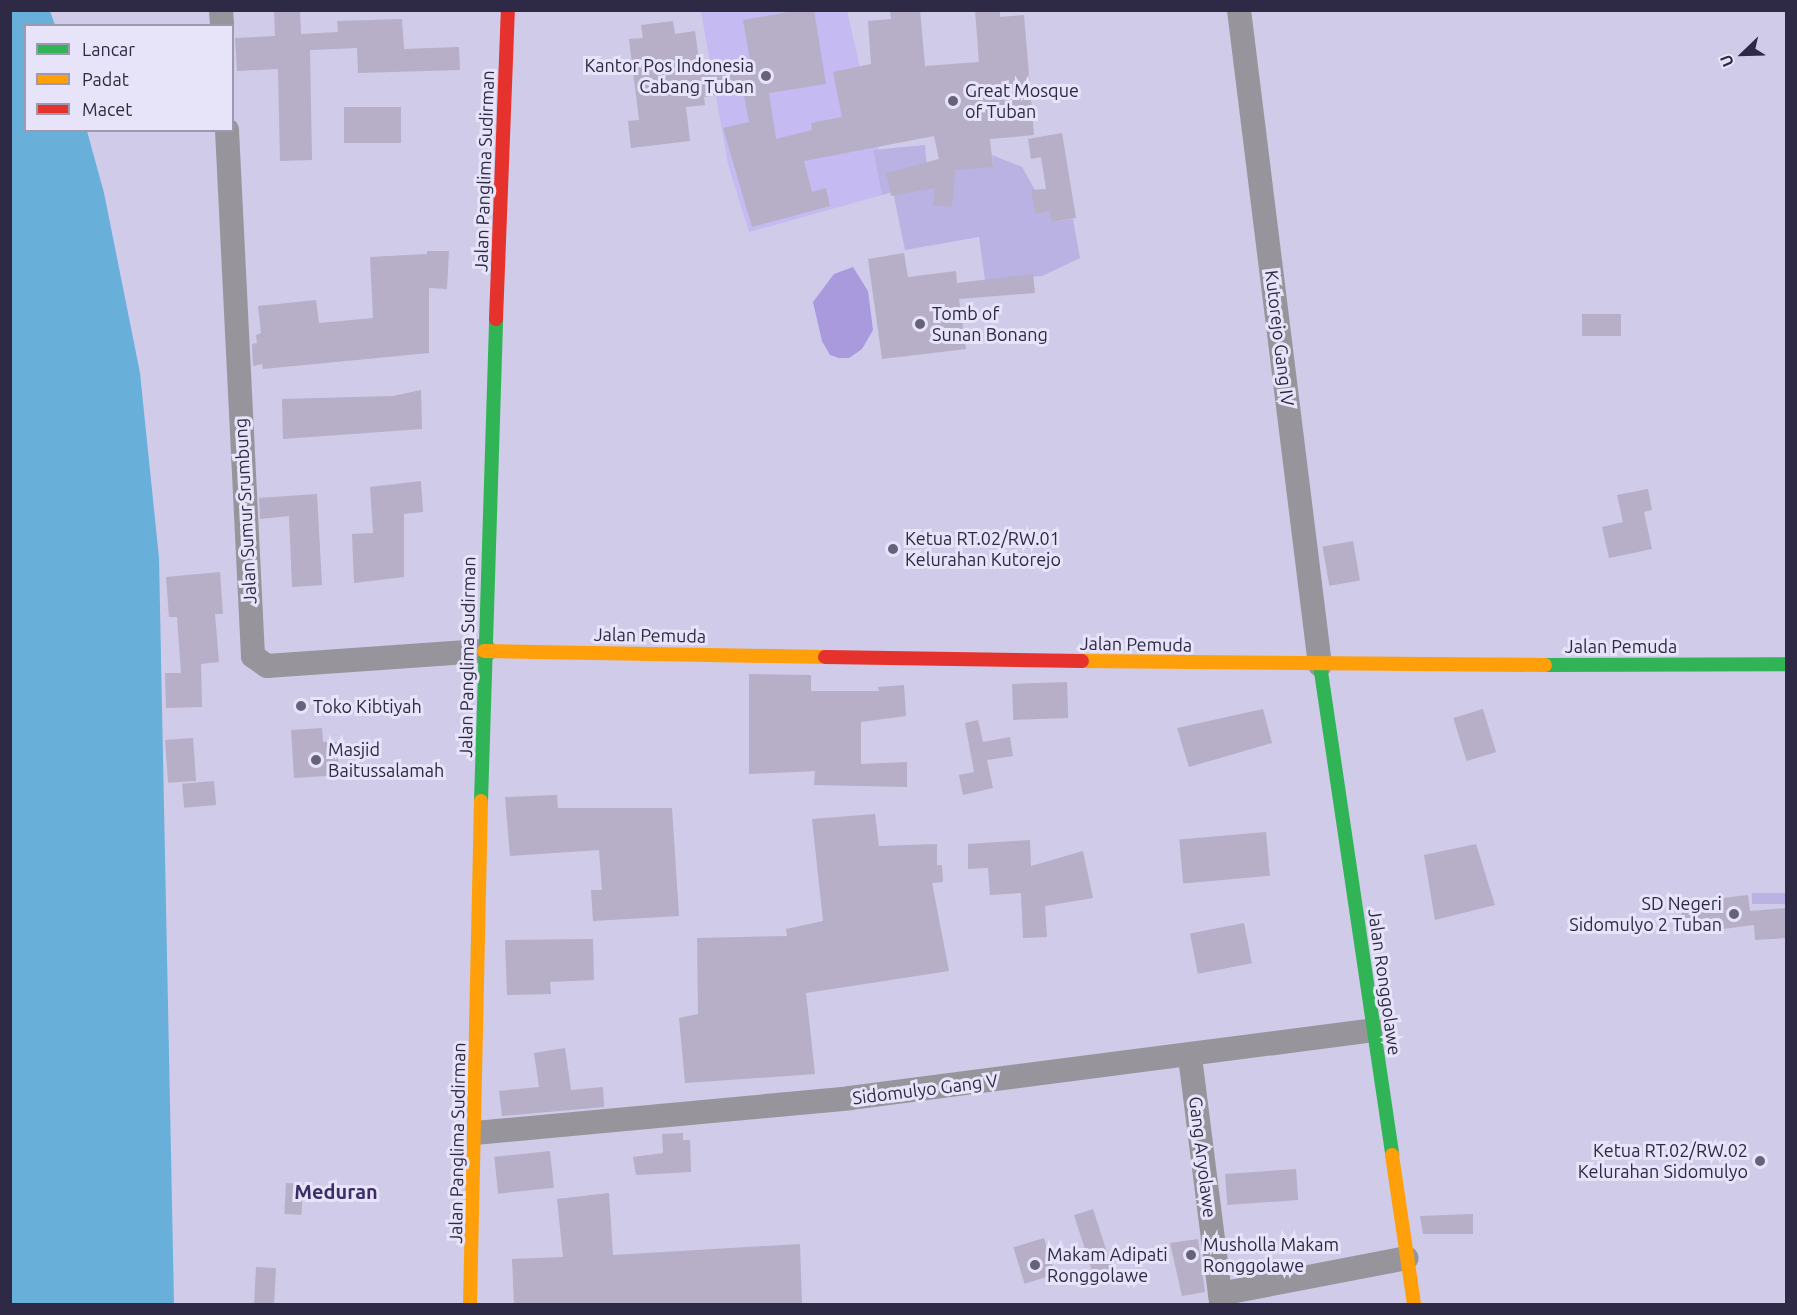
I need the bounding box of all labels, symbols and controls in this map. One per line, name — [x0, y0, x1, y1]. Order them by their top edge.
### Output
legend — [24, 24, 234, 132]
north arrow — [1713, 24, 1773, 84]
text: Lancar — [82, 39, 135, 59]
text: U — [1716, 52, 1737, 70]
place label: Kantor Pos Indonesia Cabang Tuban — [584, 55, 754, 98]
text: Padat — [82, 69, 129, 89]
marker: Kantor Pos Indonesia Cabang Tuban — [759, 69, 773, 83]
street label: Jalan Panglima Sudirman — [470, 70, 498, 272]
place label: Great Mosque of Tuban — [965, 80, 1079, 122]
marker: Great Mosque of Tuban — [946, 94, 960, 108]
text: Macet — [82, 99, 132, 119]
street label: Kutorejo Gang IV — [1261, 269, 1299, 407]
place label: Tomb of Sunan Bonang — [932, 303, 1048, 346]
marker: Tomb of Sunan Bonang — [913, 317, 927, 331]
street label: Jalan Sumur Srumbung — [229, 417, 261, 605]
place label: Ketua RT.02/RW.01 Kelurahan Kutorejo — [905, 528, 1061, 570]
marker: Ketua RT.02/RW.01 Kelurahan Kutorejo — [886, 542, 900, 556]
street label: Jalan Panglima Sudirman — [454, 556, 480, 758]
street label: Jalan Pemuda — [594, 623, 706, 647]
street label: Jalan Pemuda — [1080, 632, 1192, 656]
street label: Jalan Pemuda — [1565, 635, 1677, 657]
place label: Toko Kibtiyah — [313, 695, 422, 717]
marker: Toko Kibtiyah — [294, 699, 308, 713]
place label: Masjid Baitussalamah — [328, 739, 444, 782]
marker: Masjid Baitussalamah — [309, 753, 323, 767]
place label: SD Negeri Sidomulyo 2 Tuban — [1569, 893, 1722, 936]
street label: Jalan Ronggolawe — [1364, 907, 1406, 1057]
marker: SD Negeri Sidomulyo 2 Tuban — [1727, 907, 1741, 921]
street label: Jalan Panglima Sudirman — [444, 1042, 470, 1244]
street label: Sidomulyo Gang V — [851, 1069, 999, 1109]
street label: Gang Aryolawe — [1185, 1095, 1221, 1219]
place label: Ketua RT.02/RW.02 Kelurahan Sidomulyo — [1578, 1140, 1748, 1182]
marker: Ketua RT.02/RW.02 Kelurahan Sidomulyo — [1753, 1154, 1767, 1168]
district label: Meduran — [294, 1179, 378, 1203]
place label: Musholla Makam Ronggolawe — [1203, 1234, 1339, 1276]
place label: Makam Adipati Ronggolawe — [1047, 1244, 1168, 1286]
marker: Musholla Makam Ronggolawe — [1184, 1248, 1198, 1262]
marker: Makam Adipati Ronggolawe — [1028, 1258, 1042, 1272]

